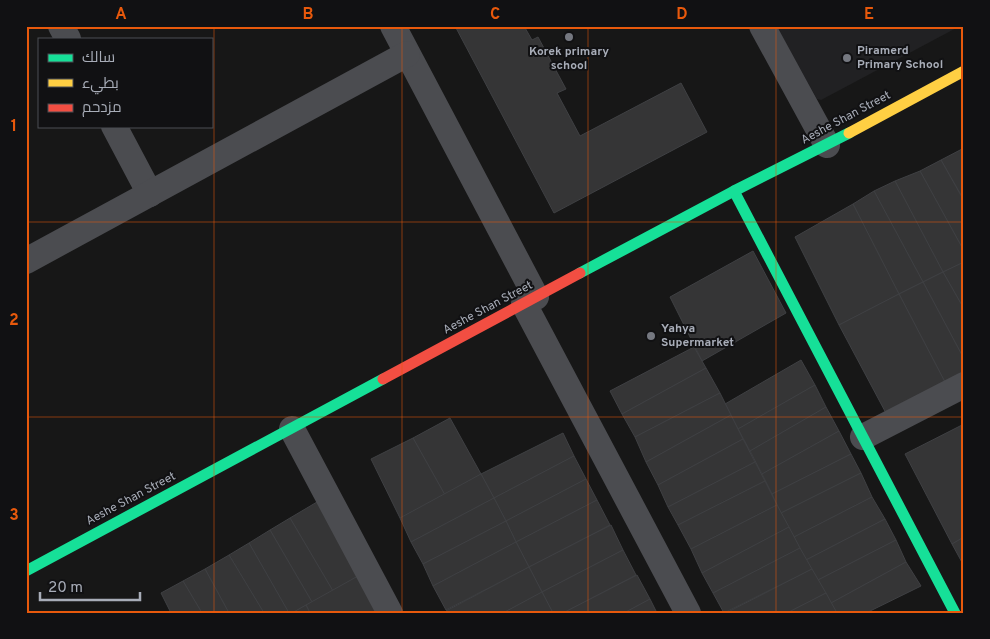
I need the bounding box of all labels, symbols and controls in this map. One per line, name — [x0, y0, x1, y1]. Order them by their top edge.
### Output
text: A — [115, 5, 127, 25]
text: B — [302, 5, 314, 25]
text: C — [490, 5, 500, 25]
text: D — [676, 5, 688, 25]
text: E — [864, 5, 874, 25]
marker: Korek primary school — [563, 31, 575, 43]
legend — [38, 38, 212, 128]
place label: Piramerd Primary School — [857, 43, 943, 73]
place label: Korek primary school — [529, 44, 609, 74]
text: سالك — [82, 49, 115, 68]
marker: Piramerd Primary School — [841, 52, 853, 64]
text: بطيء — [82, 75, 119, 95]
street label: Aeshe Shan Street — [798, 88, 894, 148]
text: مزدحم — [82, 99, 122, 118]
text: 1 — [11, 117, 17, 137]
street label: Aeshe Shan Street — [440, 278, 536, 338]
text: 2 — [9, 311, 19, 331]
place label: Yahya Supermarket — [661, 321, 734, 351]
marker: Yahya Supermarket — [645, 330, 657, 342]
street label: Aeshe Shan Street — [83, 469, 179, 529]
text: 3 — [9, 506, 19, 526]
scale bar — [40, 569, 140, 601]
text: 20 m — [48, 579, 83, 598]

